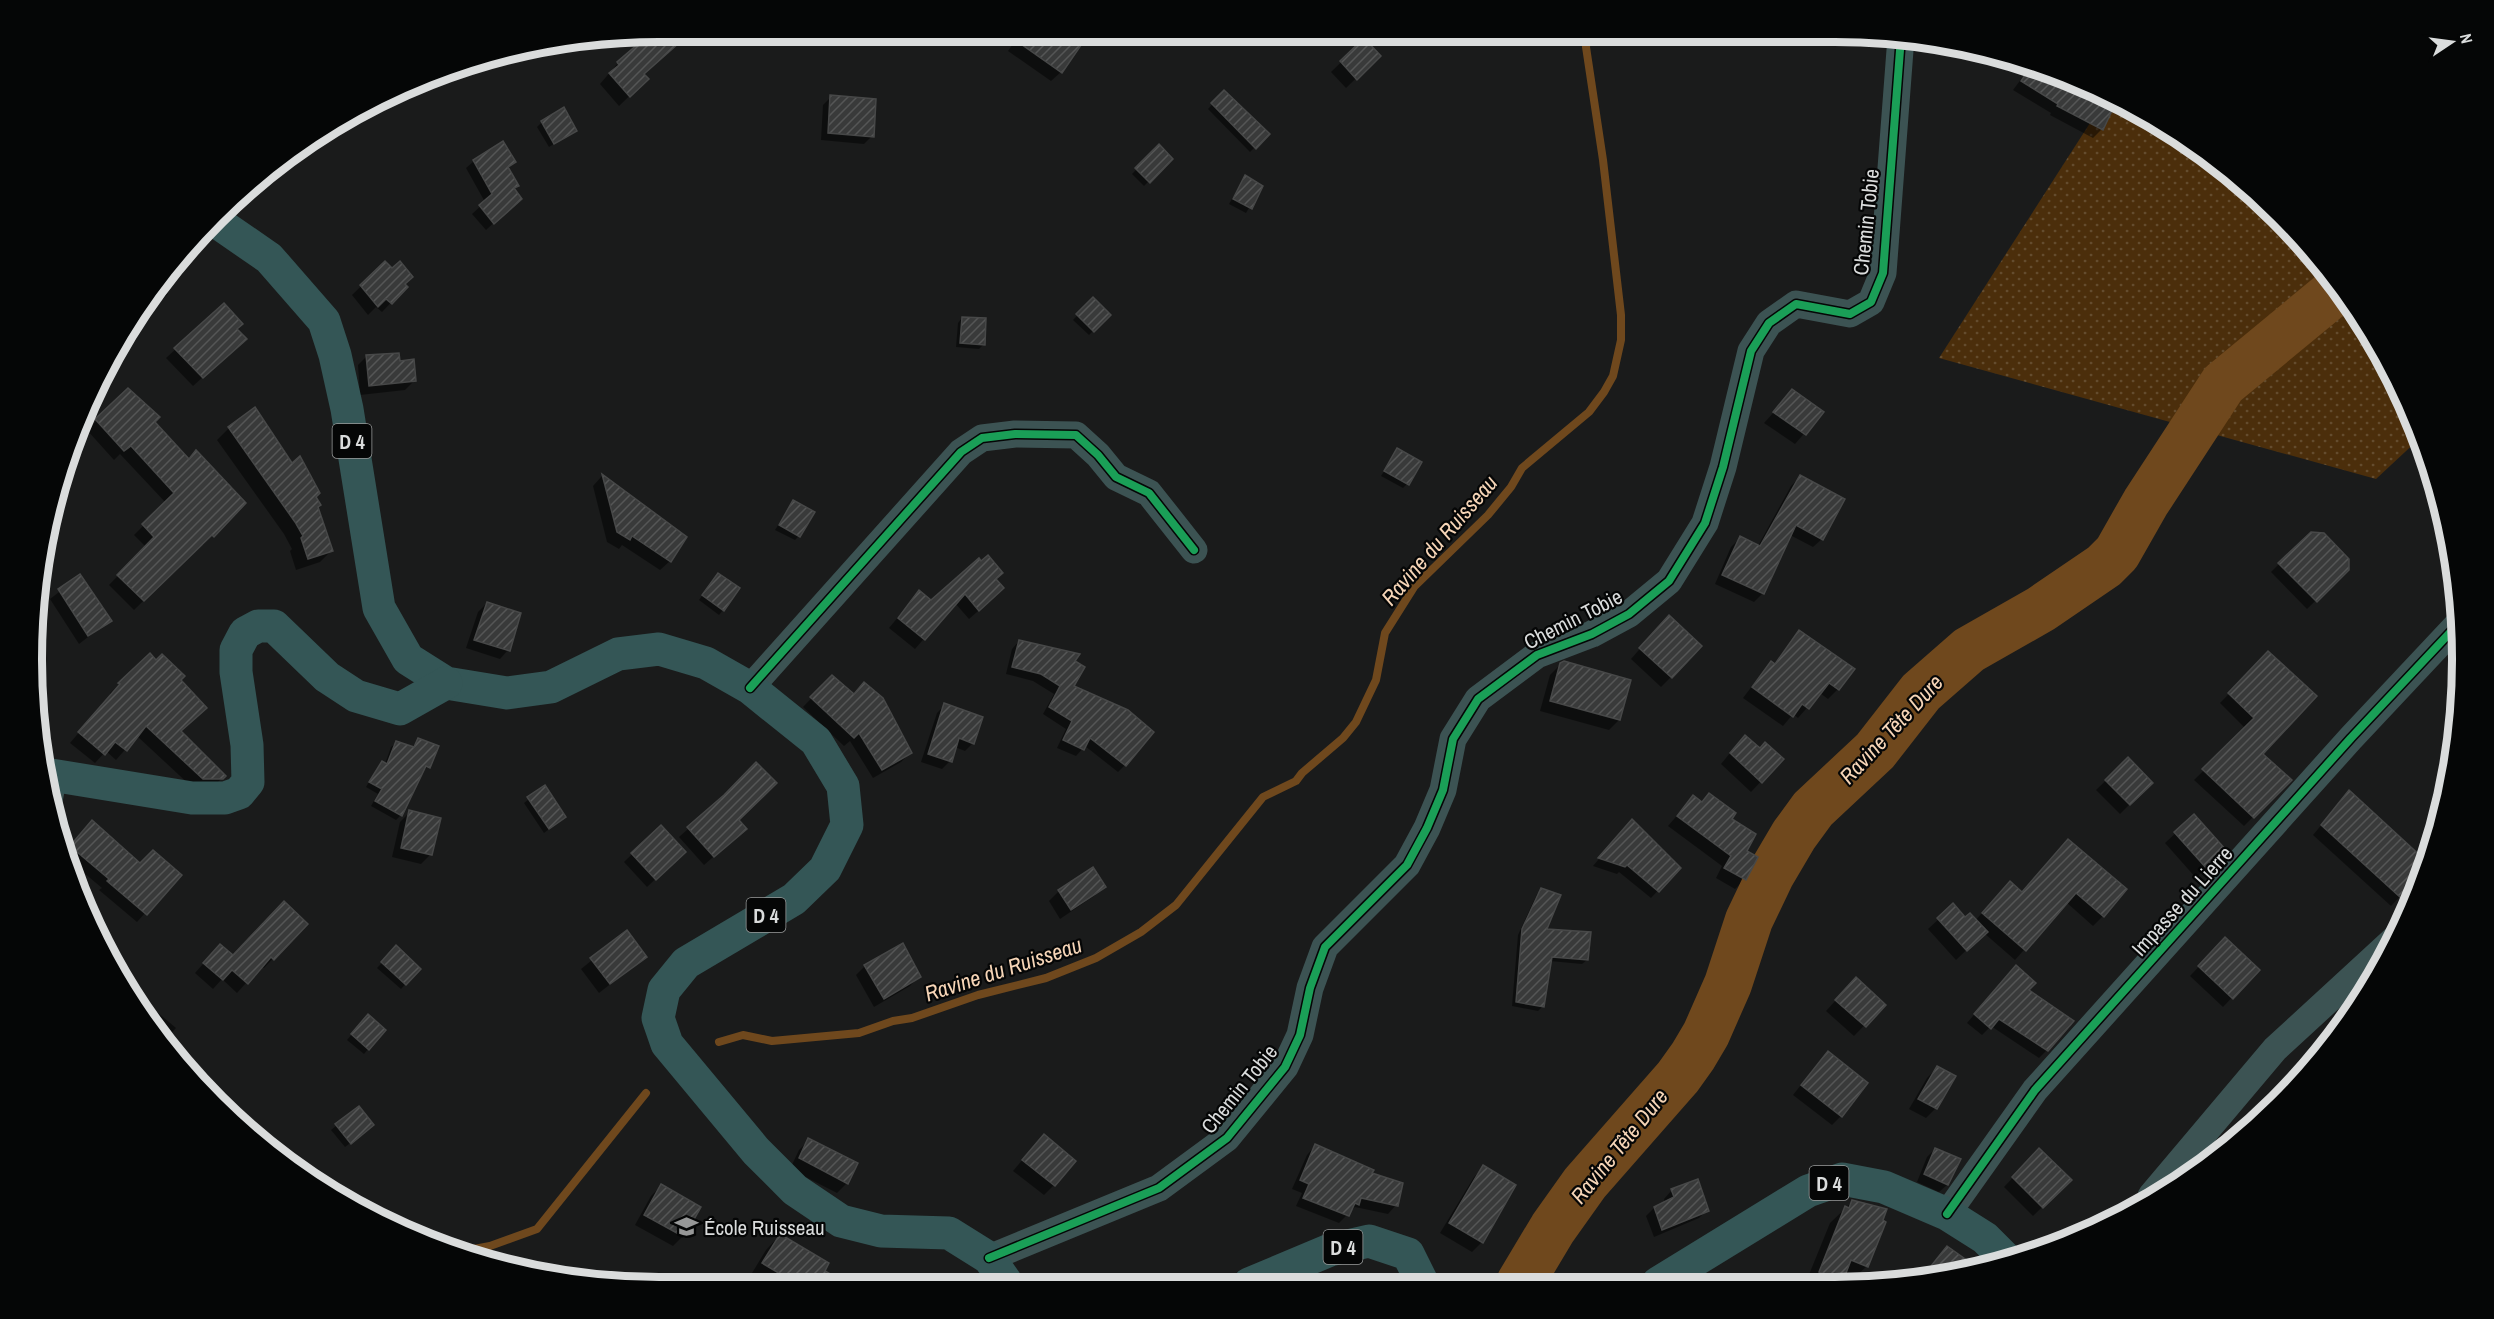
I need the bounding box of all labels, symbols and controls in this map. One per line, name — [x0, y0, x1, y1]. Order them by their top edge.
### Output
north arrow — [2422, 12, 2482, 72]
text: N — [2455, 32, 2478, 46]
street label: Chemin Tobie — [1846, 167, 1886, 277]
road number: D 4 — [332, 424, 372, 458]
water label: Ravine du Ruisseau — [1374, 468, 1504, 612]
street label: Chemin Tobie — [1519, 582, 1627, 656]
water label: Ravine Tête Dure — [1832, 668, 1950, 790]
street label: Impasse du Lierre — [2125, 840, 2239, 962]
road number: D 4 — [746, 898, 786, 932]
water label: Ravine du Ruisseau — [921, 929, 1085, 1009]
street label: Chemin Tobie — [1194, 1038, 1284, 1140]
water label: Ravine Tête Dure — [1563, 1082, 1675, 1210]
road number: D 4 — [1810, 1166, 1848, 1200]
place label: École Ruisseau — [704, 1213, 825, 1242]
school or university icon: École Ruisseau — [673, 1214, 699, 1240]
road number: D 4 — [1324, 1230, 1362, 1264]

